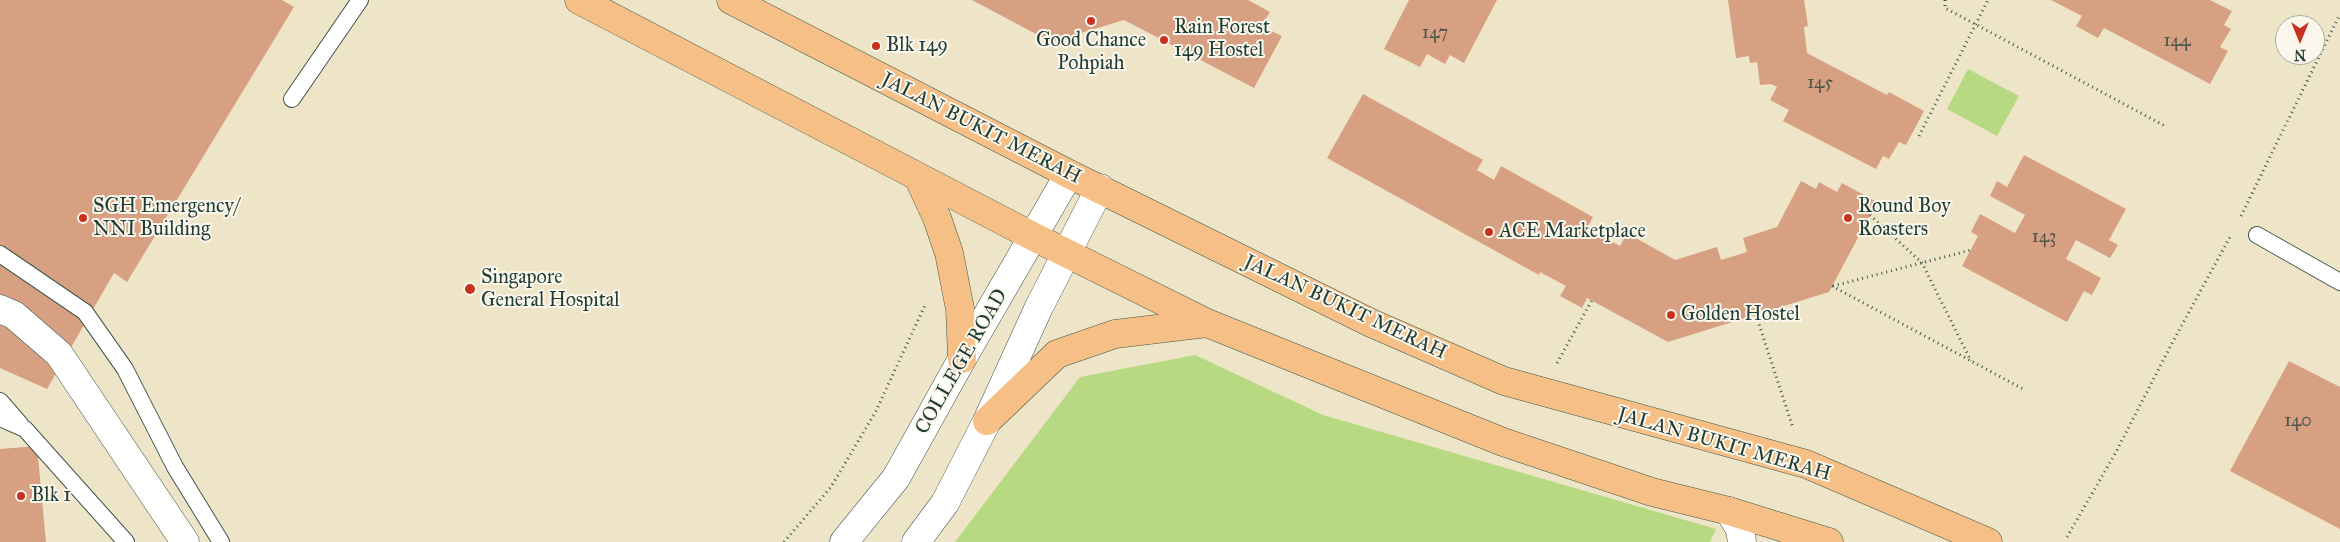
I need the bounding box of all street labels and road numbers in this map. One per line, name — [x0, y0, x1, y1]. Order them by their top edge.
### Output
street label: JALAN BUKIT MERAH — [877, 68, 1085, 190]
street label: JALAN BUKIT MERAH — [1240, 250, 1450, 366]
street label: COLLEGE ROAD — [911, 285, 1013, 439]
street label: JALAN BUKIT MERAH — [1615, 403, 1833, 487]

